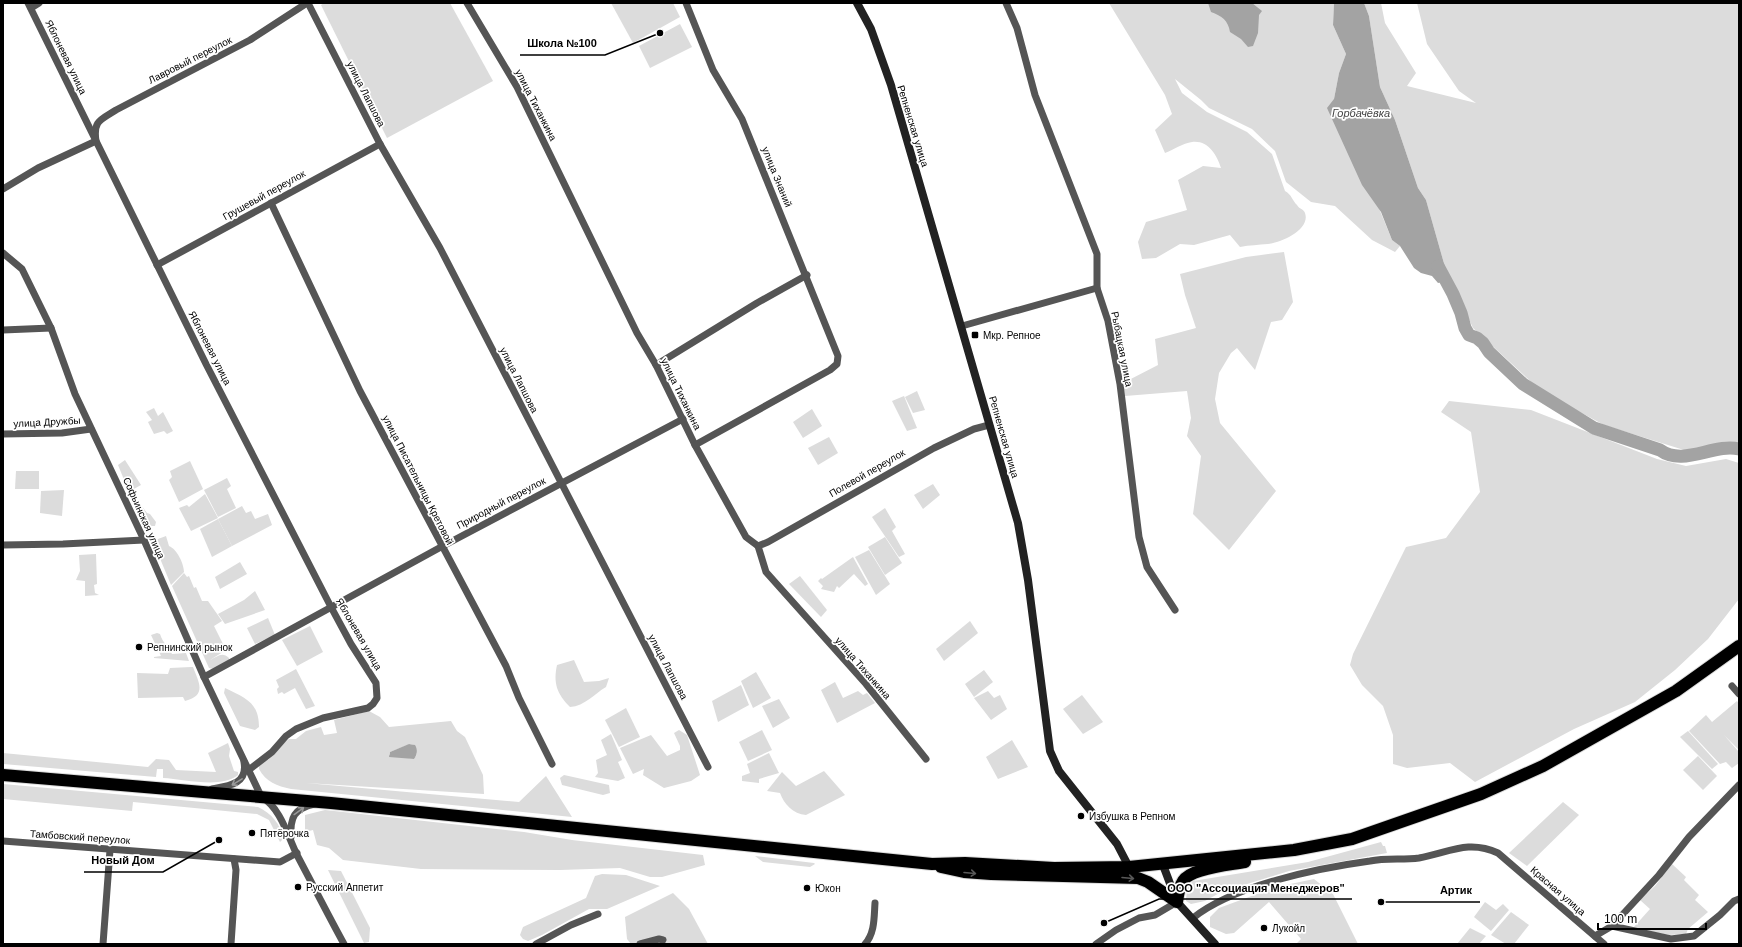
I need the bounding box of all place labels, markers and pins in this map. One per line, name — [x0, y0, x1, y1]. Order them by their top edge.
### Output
callout: Школа №100 — [520, 32, 605, 55]
marker: Мкр. Репное — [970, 330, 980, 340]
place label: Мкр. Репное — [983, 330, 1041, 341]
marker: Репнинский рынок — [134, 642, 144, 652]
place label: Репнинский рынок — [147, 642, 233, 653]
marker: Избушка в Репном — [1076, 811, 1086, 821]
place label: Избушка в Репном — [1089, 811, 1176, 822]
marker: Пятёрочка — [247, 828, 257, 838]
place label: Пятёрочка — [260, 828, 309, 839]
callout: Новый Дом — [84, 849, 163, 872]
callout: ООО "Ассоциация Менеджеров" — [1159, 876, 1352, 899]
callout: Артик — [1432, 879, 1480, 902]
marker: Русский Аппетит — [293, 882, 303, 892]
place label: Русский Аппетит — [306, 882, 384, 893]
marker: Юкон — [802, 883, 812, 893]
place label: Юкон — [815, 883, 841, 894]
marker: Лукойл — [1259, 923, 1269, 933]
place label: Лукойл — [1272, 923, 1305, 934]

